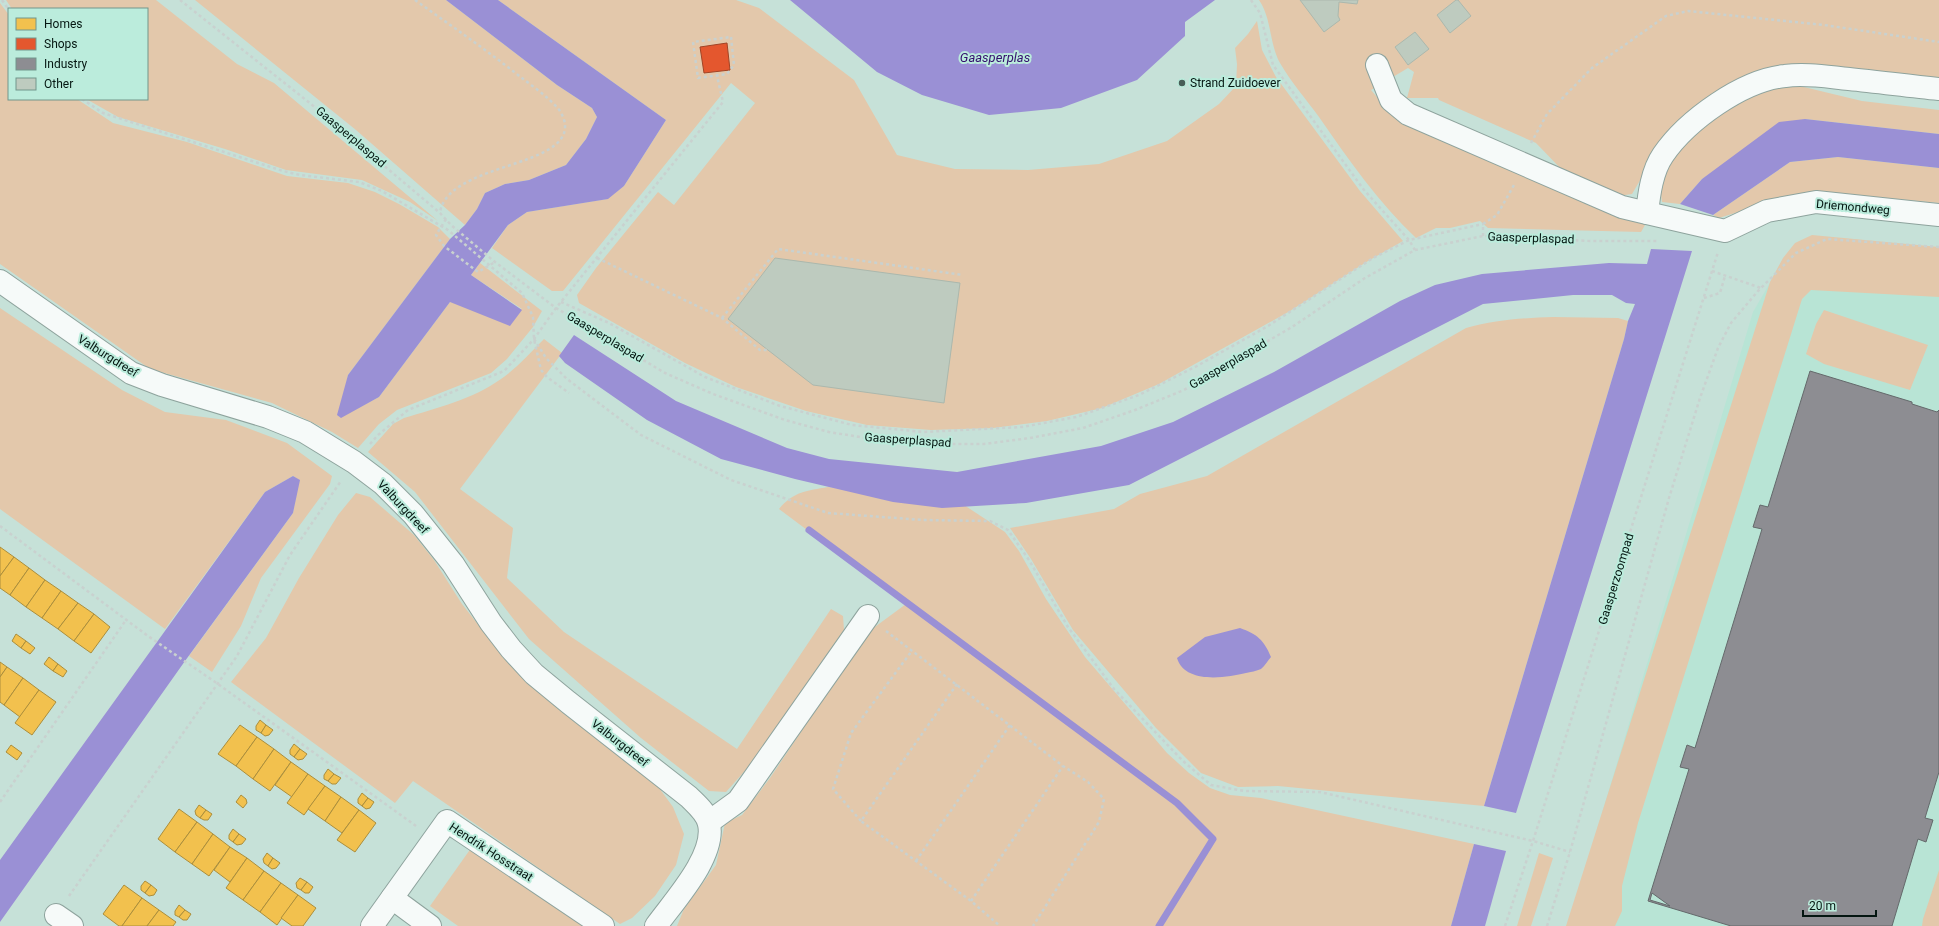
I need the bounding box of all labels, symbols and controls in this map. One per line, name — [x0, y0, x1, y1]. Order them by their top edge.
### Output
legend — [8, 8, 148, 100]
text: Homes — [44, 17, 82, 31]
text: Shops — [44, 37, 78, 51]
water label: Gaasperplas — [960, 50, 1031, 65]
text: Industry — [44, 57, 88, 71]
place label: Strand Zuidoever — [1190, 76, 1280, 90]
text: Other — [44, 77, 73, 91]
marker: Strand Zuidoever — [1177, 78, 1187, 88]
street label: Gaasperplaspad — [313, 104, 389, 170]
street label: Driemondweg — [1815, 197, 1891, 217]
street label: Gaasperplaspad — [1487, 229, 1575, 247]
street label: Gaasperplaspad — [564, 309, 646, 365]
street label: Valburgdreef — [75, 332, 141, 381]
street label: Gaasperplaspad — [1187, 336, 1269, 392]
street label: Gaasperplaspad — [864, 430, 952, 450]
street label: Valburgdreef — [375, 477, 432, 537]
street label: Gaasperzoompad — [1595, 532, 1637, 626]
street label: Valburgdreef — [589, 716, 652, 770]
street label: Hendrik Hosstraat — [447, 820, 536, 884]
scale bar — [1803, 892, 1876, 918]
text: 20 m — [1809, 899, 1836, 913]

